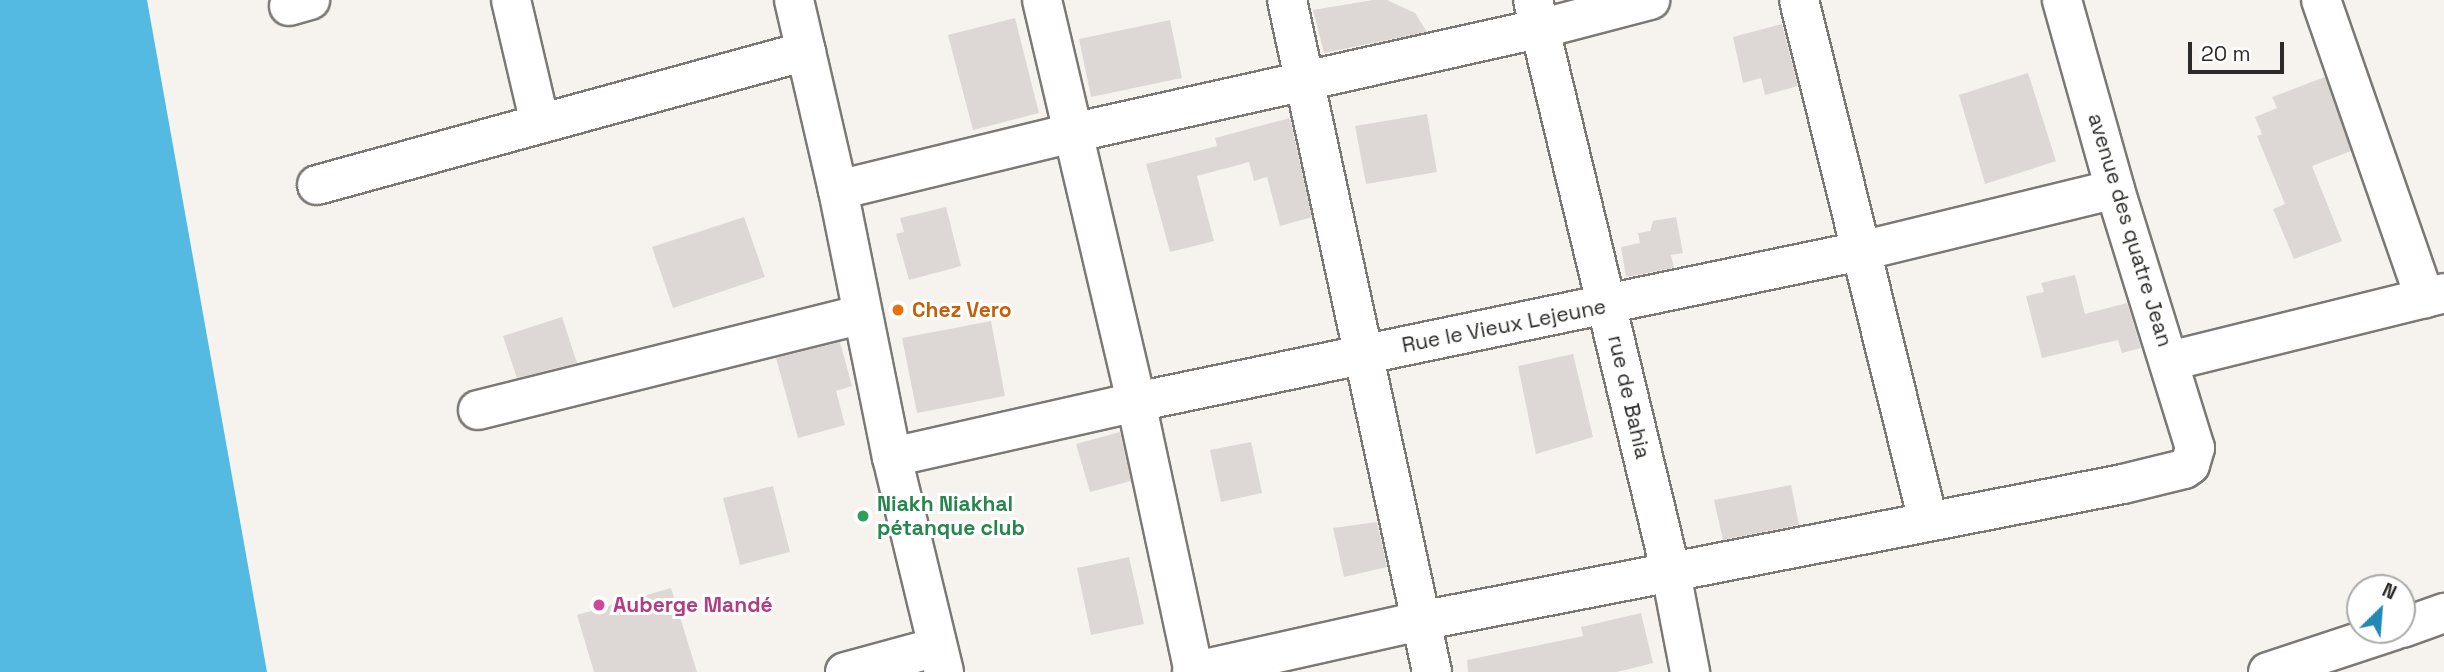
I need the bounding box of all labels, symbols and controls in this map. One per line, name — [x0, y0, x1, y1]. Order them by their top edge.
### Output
scale bar — [2192, 28, 2288, 72]
text: 20 m — [2201, 40, 2251, 67]
street label: avenue des quatre Jean — [2082, 110, 2178, 350]
street label: Rue le Vieux Lejeune — [1400, 294, 1608, 358]
place label: Chez Vero — [912, 297, 1012, 323]
marker: Chez Vero — [890, 302, 906, 318]
street label: rue de Bahia — [1603, 333, 1655, 461]
place label: Niakh Niakhal pétanque club — [877, 491, 1025, 541]
marker: Niakh Niakhal pétanque club — [855, 508, 871, 524]
north arrow — [2346, 574, 2416, 644]
text: N — [2378, 577, 2400, 605]
place label: Auberge Mandé — [613, 592, 773, 618]
marker: Auberge Mandé — [591, 597, 607, 613]

